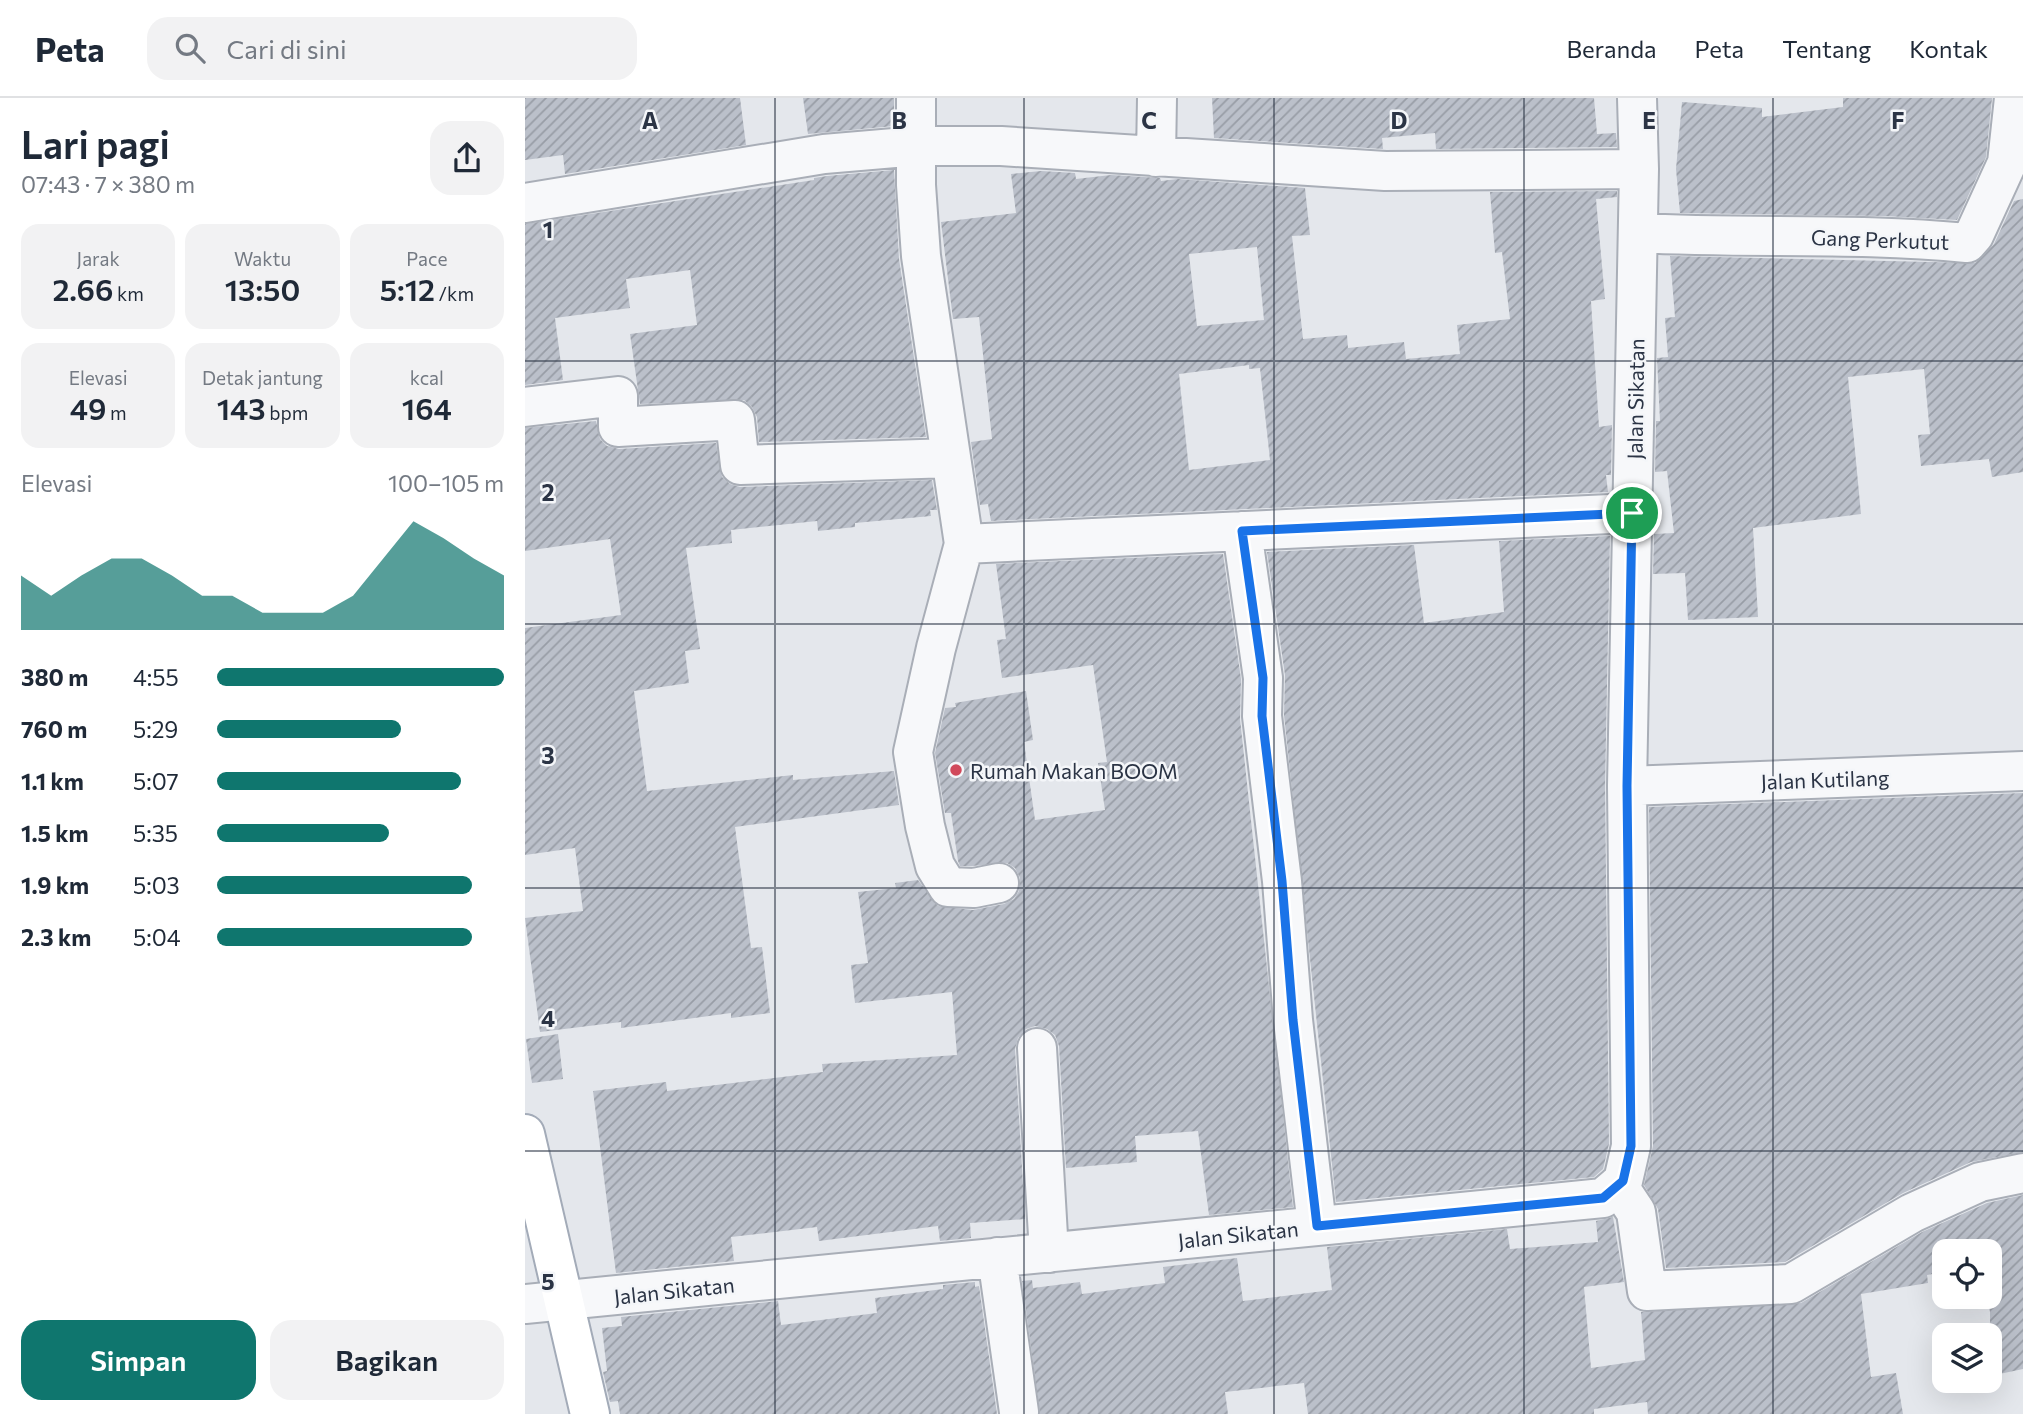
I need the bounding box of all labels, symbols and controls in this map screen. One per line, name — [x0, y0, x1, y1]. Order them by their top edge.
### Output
search box — [147, 17, 637, 80]
text: Peta — [35, 28, 105, 69]
icon: search — [171, 29, 209, 67]
text: Cari di sini — [227, 33, 347, 64]
text: Beranda — [1566, 34, 1657, 63]
text: Peta — [1695, 34, 1744, 63]
text: Tentang — [1782, 34, 1871, 63]
text: Kontak — [1909, 34, 1988, 63]
text: A — [642, 106, 659, 134]
text: B — [891, 106, 907, 134]
text: C — [1141, 106, 1157, 134]
text: D — [1391, 106, 1408, 134]
text: E — [1642, 106, 1656, 134]
text: F — [1891, 106, 1905, 134]
text: Lari pagi — [21, 120, 170, 167]
button: share — [430, 121, 504, 195]
text: 07:43 · 7 × 380 m — [21, 170, 195, 198]
text: 1 — [543, 215, 553, 243]
street label: Gang Perkutut — [1811, 224, 1949, 254]
text: Jarak — [77, 247, 120, 270]
text: Waktu — [234, 247, 291, 270]
text: Pace — [406, 247, 447, 270]
text: 2.66 — [52, 270, 113, 307]
text: 13:50 — [225, 270, 300, 307]
text: 5:12 — [380, 270, 435, 307]
text: km — [113, 282, 144, 305]
text: /km — [435, 282, 474, 305]
street label: Jalan Sikatan — [1621, 338, 1649, 460]
text: Elevasi — [69, 366, 128, 389]
text: Detak jantung — [202, 366, 323, 389]
text: kcal — [410, 366, 444, 389]
text: 49 — [70, 389, 106, 426]
text: 143 — [217, 389, 266, 426]
text: 164 — [402, 389, 452, 426]
text: m — [106, 401, 127, 424]
text: bpm — [266, 401, 308, 424]
text: Elevasi — [21, 469, 92, 497]
text: 100–105 m — [388, 469, 504, 497]
text: 2 — [541, 478, 555, 506]
pin — [1602, 483, 1662, 543]
icon: arrive — [1613, 494, 1651, 532]
text: 380 m — [21, 663, 88, 691]
text: 4:55 — [133, 663, 179, 691]
text: 760 m — [21, 715, 87, 743]
text: 5:29 — [133, 715, 178, 743]
text: 3 — [541, 741, 555, 769]
place label: Rumah Makan BOOM — [970, 758, 1178, 783]
marker: Rumah Makan BOOM — [948, 762, 964, 778]
street label: Jalan Kutilang — [1760, 764, 1890, 794]
text: 1.1 km — [21, 767, 84, 795]
text: 5:07 — [133, 767, 179, 795]
text: 1.5 km — [21, 819, 89, 847]
text: 5:35 — [133, 819, 178, 847]
text: 1.9 km — [21, 871, 89, 899]
text: 5:03 — [133, 871, 180, 899]
text: 2.3 km — [21, 923, 91, 951]
text: 5:04 — [133, 923, 180, 951]
text: 4 — [541, 1004, 555, 1032]
street label: Jalan Sikatan — [1176, 1215, 1300, 1253]
map controls — [1932, 1239, 2002, 1393]
button: locate — [1932, 1239, 2002, 1309]
text: 5 — [541, 1267, 555, 1295]
street label: Jalan Sikatan — [612, 1271, 736, 1309]
button: Simpan — [21, 1320, 256, 1400]
button: Bagikan — [270, 1320, 504, 1400]
button: layers — [1932, 1323, 2002, 1393]

